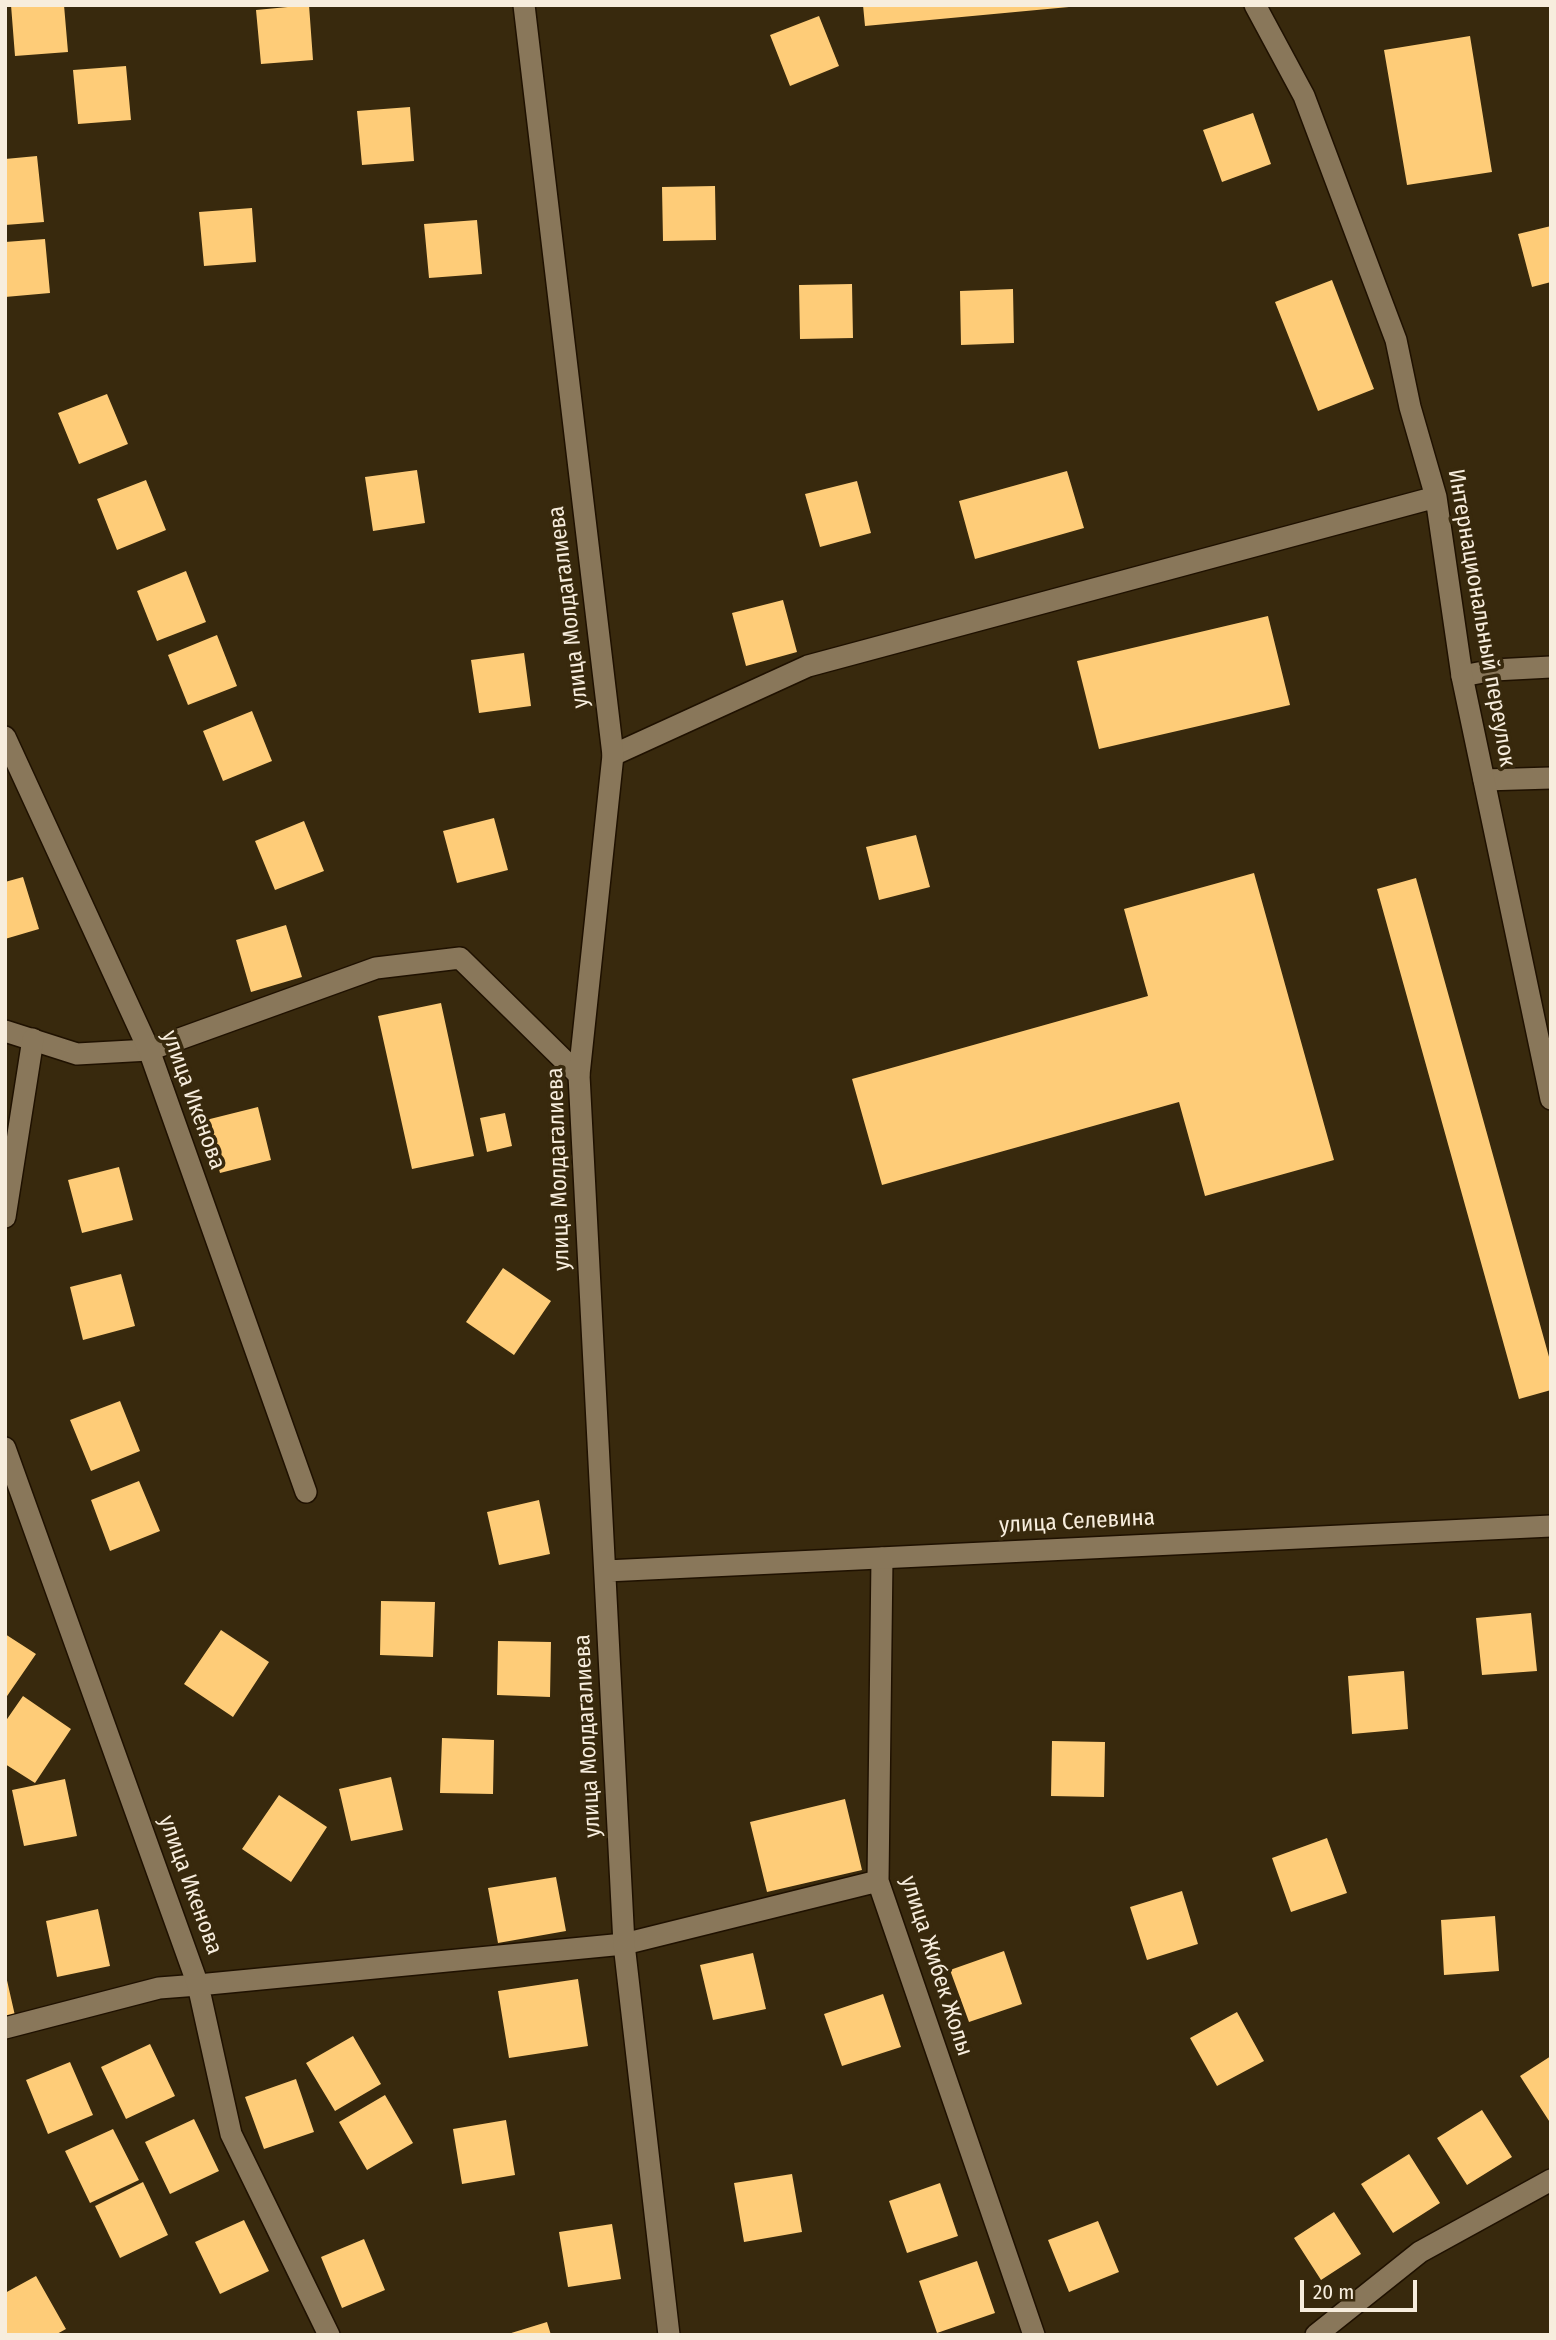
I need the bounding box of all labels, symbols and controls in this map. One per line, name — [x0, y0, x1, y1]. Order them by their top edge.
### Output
street label: Интернациональный переулок — [1441, 467, 1521, 769]
street label: улица Молдагалиева — [543, 504, 595, 710]
street label: улица Икенова — [155, 1027, 231, 1173]
street label: улица Молдагалиева — [542, 1067, 576, 1271]
street label: улица Селевина — [998, 1504, 1156, 1540]
street label: улица Молдагалиева — [569, 1634, 607, 1838]
street label: улица Икенова — [152, 1812, 228, 1958]
street label: улица Жибек Жолы — [894, 1872, 978, 2060]
scale bar — [1304, 2266, 1421, 2310]
text: 20 m — [1313, 2279, 1354, 2305]

